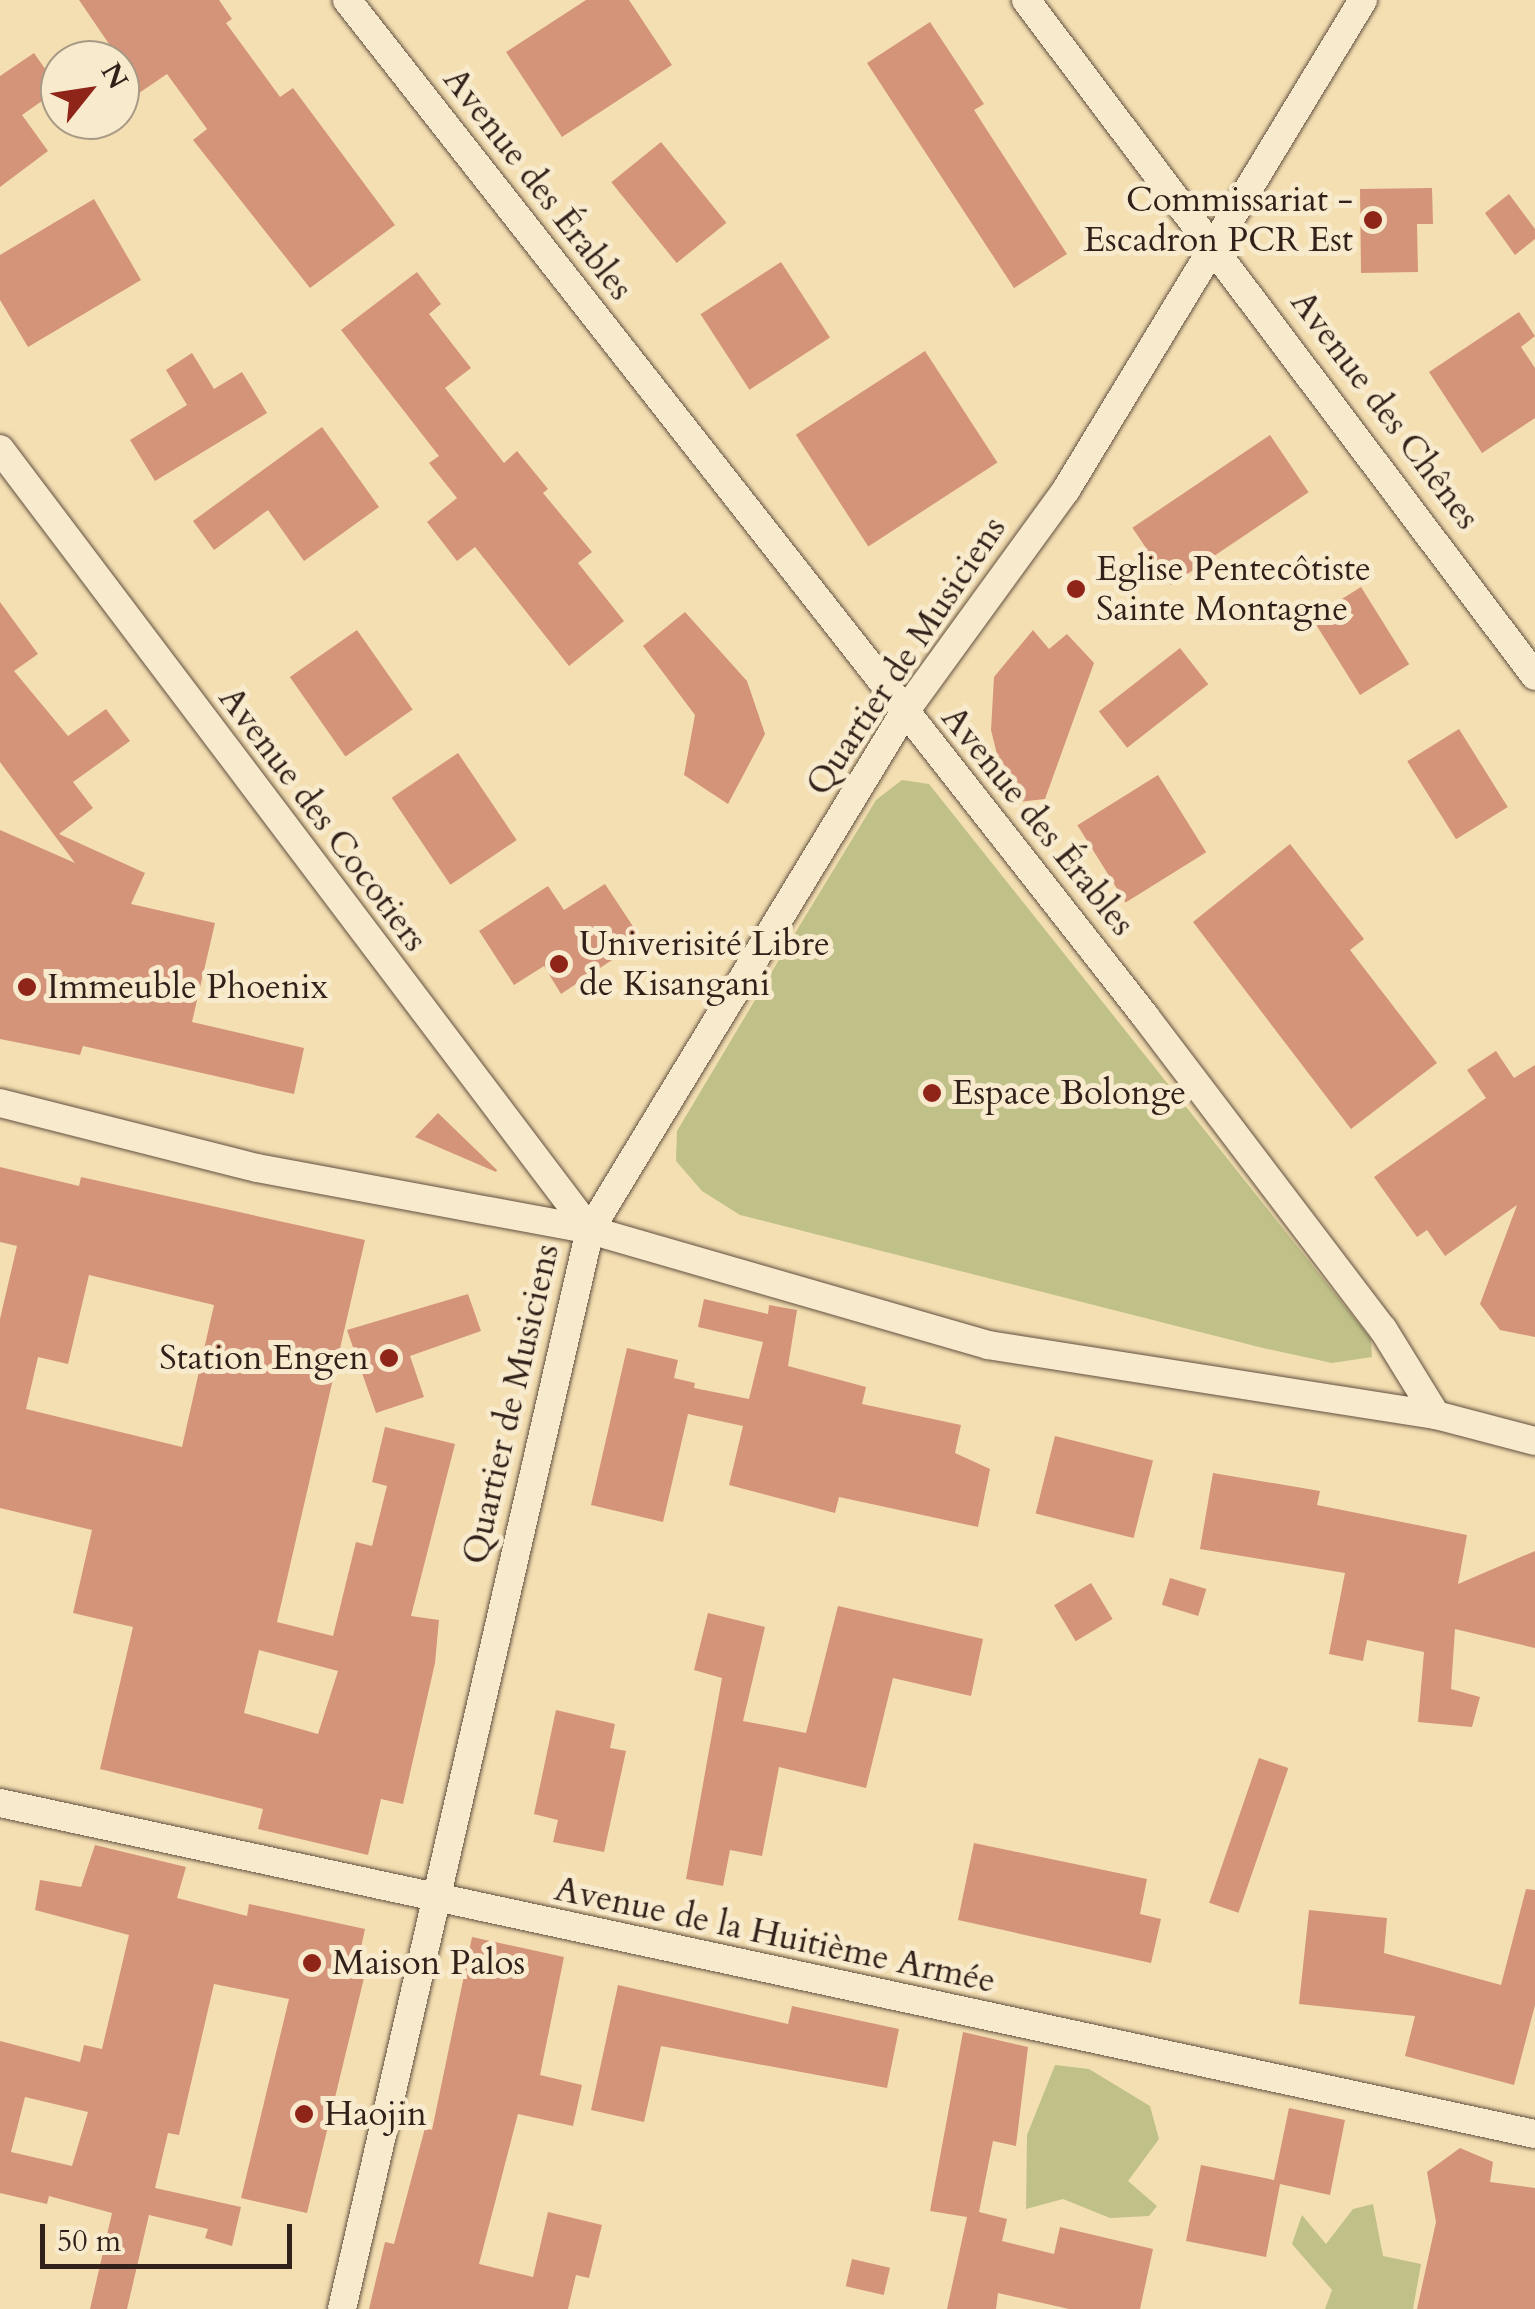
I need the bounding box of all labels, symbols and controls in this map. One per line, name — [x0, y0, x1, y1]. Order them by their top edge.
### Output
north arrow — [40, 40, 140, 140]
text: N — [92, 56, 137, 96]
street label: Avenue des Érables — [434, 59, 642, 309]
place label: Commissariat - Escadron PCR Est — [1084, 179, 1353, 261]
marker: Commissariat - Escadron PCR Est — [1362, 209, 1384, 231]
street label: Avenue des Chênes — [1282, 282, 1488, 538]
street label: Quartier de Musiciens — [797, 509, 1015, 803]
place label: Eglise Pentecôtiste Sainte Montagne — [1096, 548, 1371, 630]
marker: Eglise Pentecôtiste Sainte Montagne — [1065, 578, 1087, 600]
street label: Avenue des Cocotiers — [210, 678, 436, 960]
street label: Avenue des Érables — [933, 698, 1143, 944]
place label: Univerisité Libre de Kisangani — [579, 923, 830, 1005]
marker: Univerisité Libre de Kisangani — [548, 953, 570, 975]
place label: Immeuble Phoenix — [47, 966, 328, 1008]
marker: Immeuble Phoenix — [16, 976, 38, 998]
place label: Espace Bolonge — [952, 1072, 1186, 1114]
marker: Espace Bolonge — [921, 1082, 943, 1104]
street label: Quartier de Musiciens — [454, 1240, 568, 1568]
place label: Station Engen — [159, 1337, 369, 1379]
marker: Station Engen — [378, 1347, 400, 1369]
street label: Avenue de la Huitième Armée — [551, 1868, 999, 2002]
place label: Maison Palos — [332, 1942, 525, 1984]
marker: Maison Palos — [301, 1952, 323, 1974]
place label: Haojin — [324, 2093, 427, 2135]
marker: Haojin — [293, 2103, 315, 2125]
scale bar — [45, 2204, 298, 2266]
text: 50 m — [57, 2221, 121, 2262]

